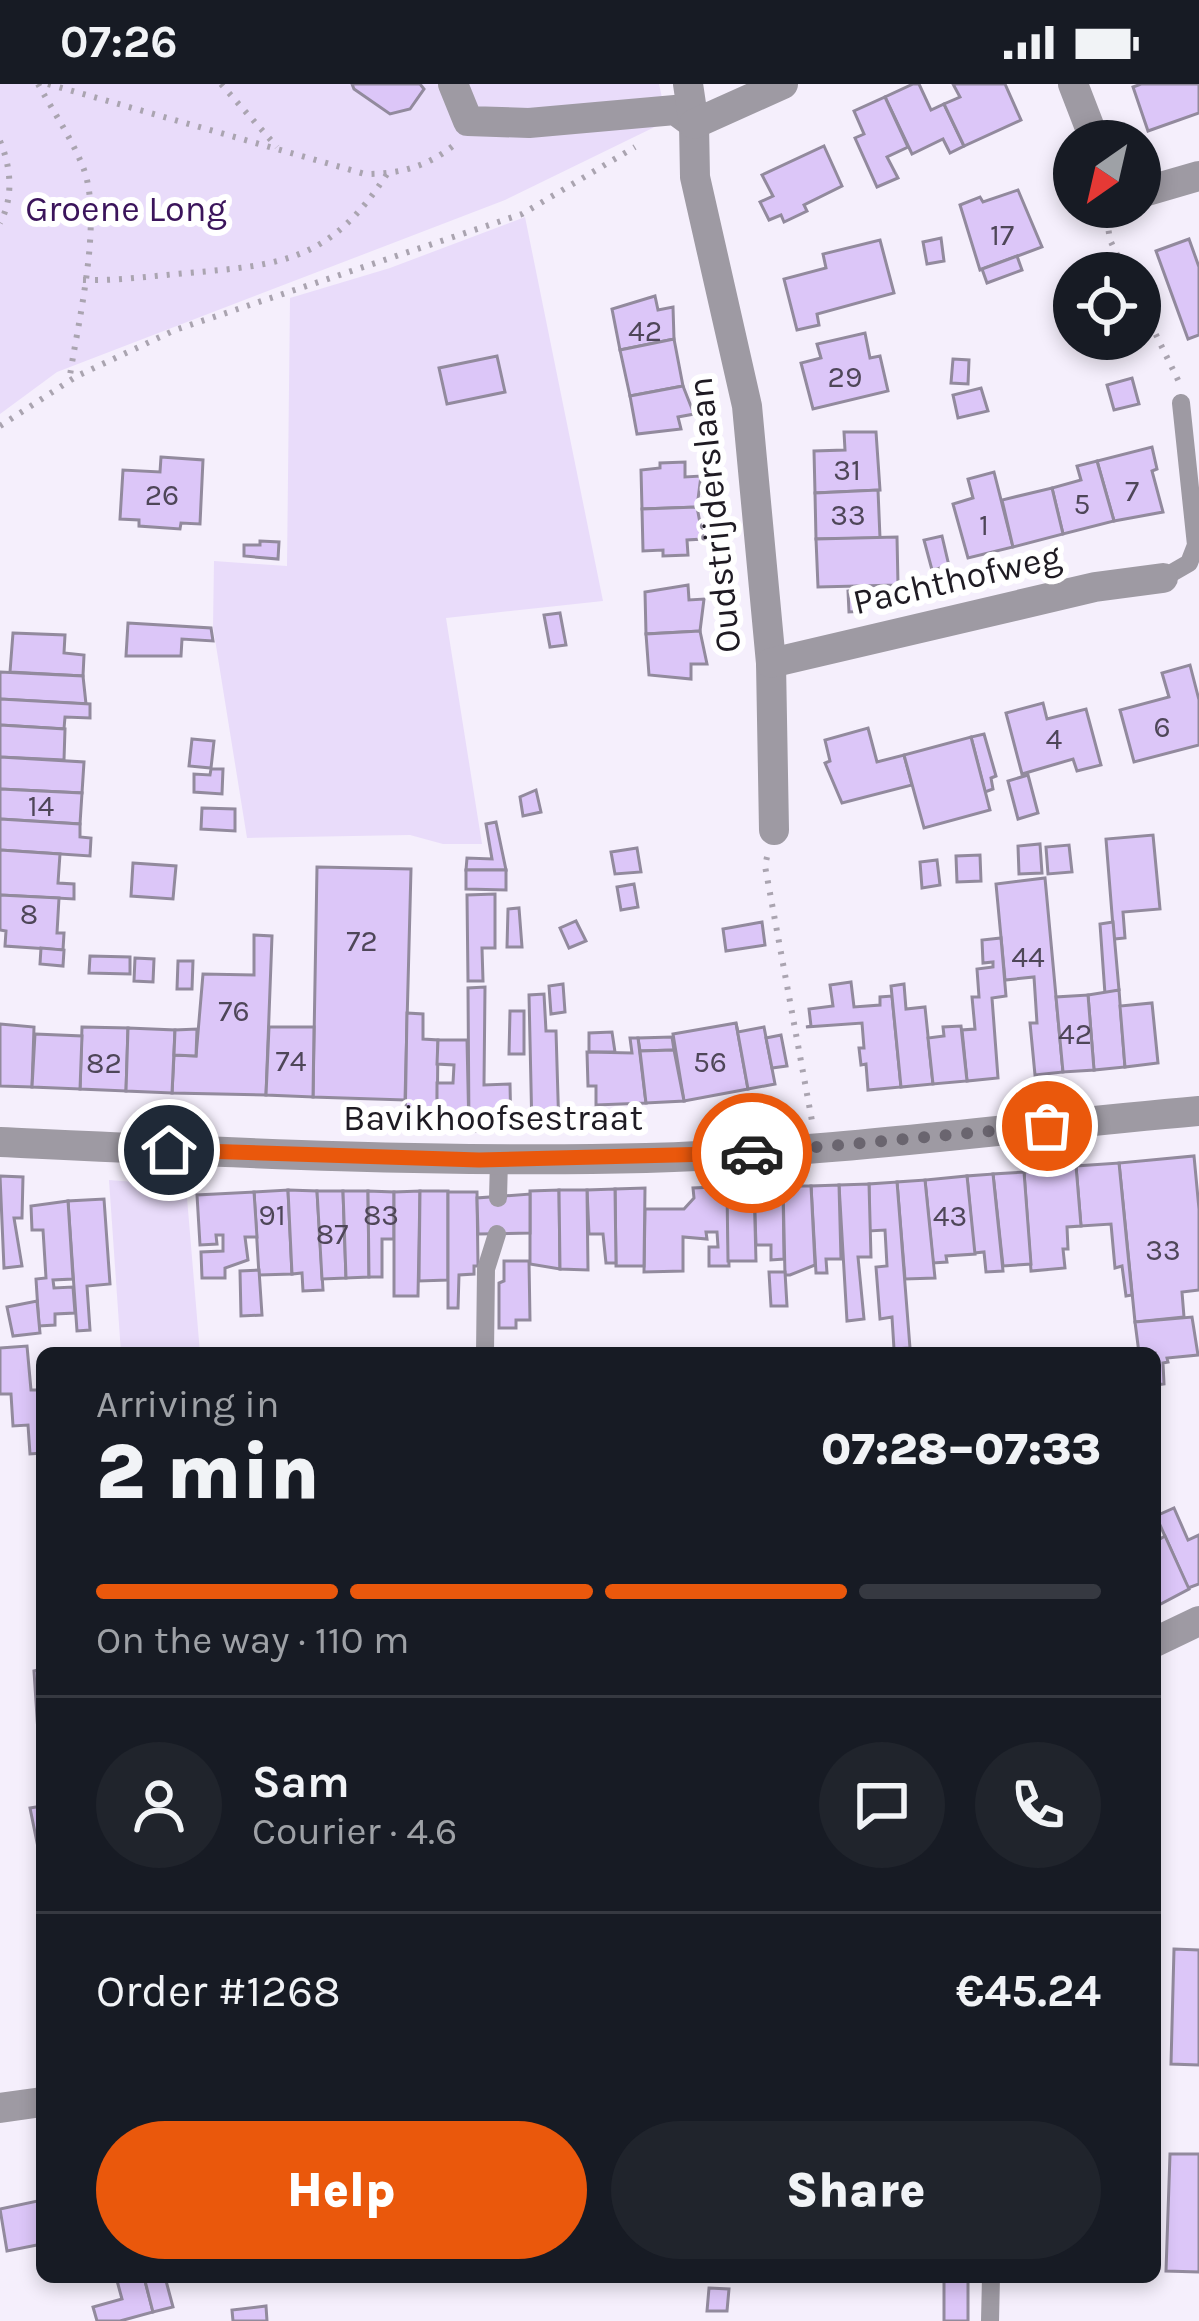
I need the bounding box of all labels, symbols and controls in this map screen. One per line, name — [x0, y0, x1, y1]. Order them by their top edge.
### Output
text: 07:26 — [60, 16, 178, 68]
north arrow — [1053, 120, 1161, 228]
map controls — [1053, 120, 1161, 360]
park label: Groene Long — [25, 188, 227, 230]
house number: 17 — [990, 217, 1014, 253]
button: locate — [1053, 252, 1161, 360]
house number: 42 — [628, 313, 662, 349]
house number: 29 — [828, 359, 862, 395]
street label: Oudstrijderslaan — [679, 375, 749, 655]
house number: 31 — [833, 452, 861, 488]
house number: 7 — [1125, 473, 1139, 509]
house number: 26 — [145, 477, 179, 513]
house number: 5 — [1074, 486, 1090, 522]
house number: 33 — [830, 497, 866, 533]
house number: 1 — [979, 507, 989, 543]
street label: Pachthofweg — [849, 535, 1065, 623]
house number: 6 — [1153, 709, 1171, 745]
house number: 4 — [1046, 721, 1063, 757]
house number: 14 — [28, 788, 55, 824]
house number: 8 — [20, 896, 38, 932]
house number: 72 — [346, 923, 378, 959]
house number: 44 — [1011, 939, 1045, 975]
house number: 76 — [218, 993, 250, 1029]
house number: 42 — [1058, 1016, 1092, 1052]
house number: 74 — [276, 1043, 307, 1079]
house number: 56 — [693, 1044, 727, 1080]
house number: 82 — [86, 1045, 122, 1081]
pin — [996, 1075, 1098, 1177]
courier — [692, 1093, 812, 1213]
icon: bag — [1014, 1093, 1080, 1159]
street label: Bavikhoofsestraat — [343, 1097, 643, 1139]
pin — [118, 1099, 220, 1201]
icon: home — [136, 1117, 202, 1183]
icon: car — [719, 1120, 785, 1186]
house number: 91 — [258, 1197, 286, 1233]
house number: 83 — [363, 1197, 399, 1233]
house number: 43 — [933, 1198, 967, 1234]
house number: 87 — [316, 1216, 348, 1252]
house number: 33 — [1145, 1232, 1181, 1268]
text: Arriving in — [96, 1381, 279, 1427]
text: 07:28–07:33 — [821, 1423, 1101, 1475]
text: 2 min — [96, 1426, 320, 1518]
text: On the way · 110 m — [96, 1617, 410, 1663]
button: person — [96, 1742, 222, 1868]
button: chat — [819, 1742, 945, 1868]
button: phone — [975, 1742, 1101, 1868]
text: Sam — [252, 1756, 350, 1808]
text: Courier · 4.6 — [252, 1808, 457, 1854]
text: Order #1268 — [96, 1965, 341, 2017]
text: €45.24 — [956, 1965, 1101, 2017]
button: Help — [96, 2121, 587, 2259]
button: Share — [611, 2121, 1101, 2259]

